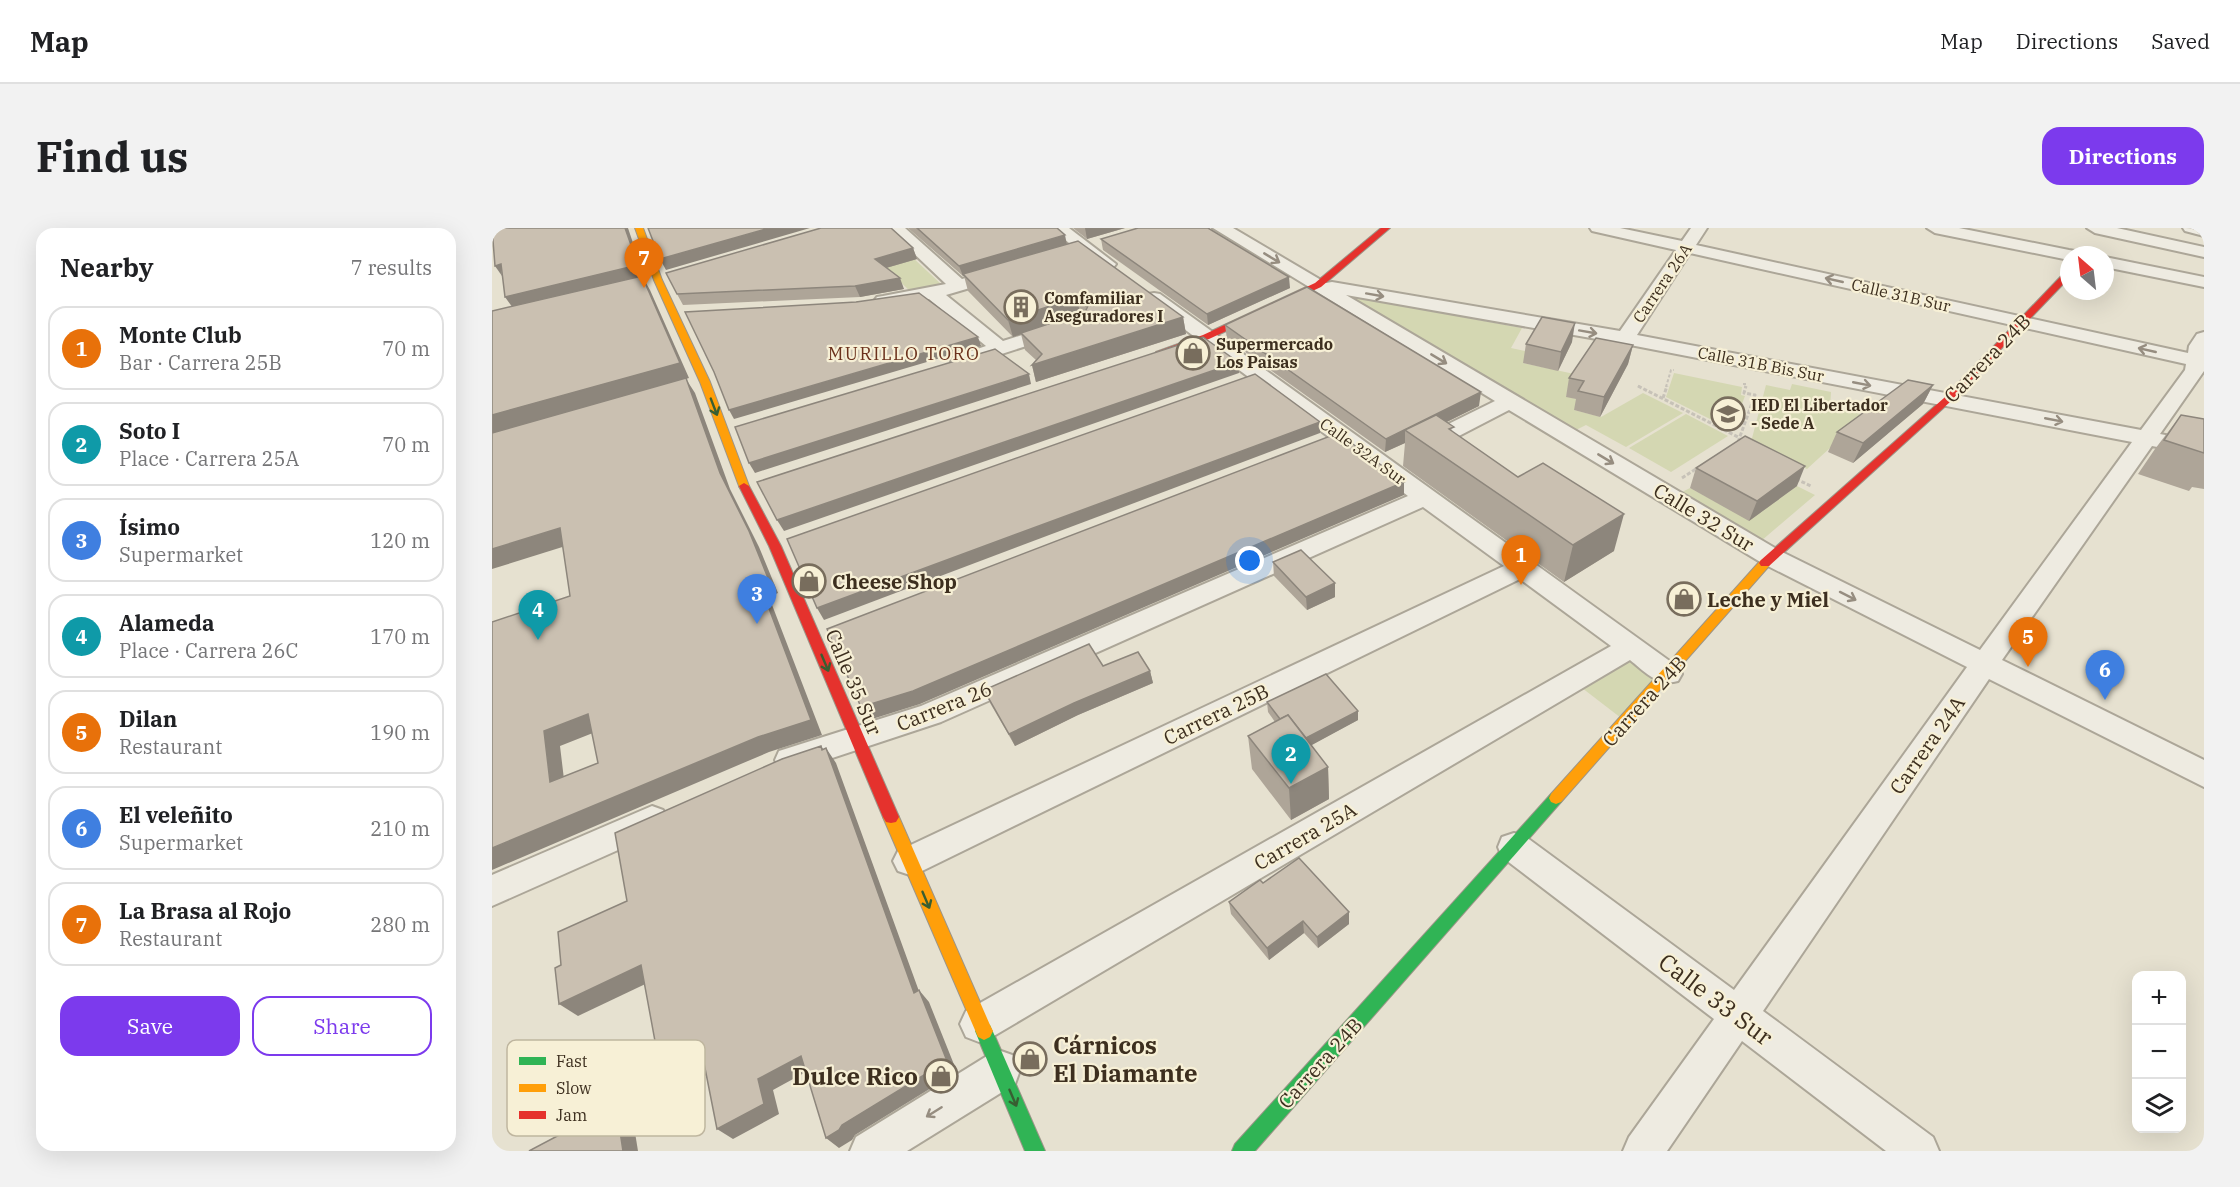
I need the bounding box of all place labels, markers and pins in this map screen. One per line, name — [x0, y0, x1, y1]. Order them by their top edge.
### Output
pin: 7 — [624, 238, 664, 288]
place label: Comfamiliar Aseguradores I — [1044, 288, 1163, 326]
building icon: Comfamiliar Aseguradores I — [1003, 289, 1039, 325]
place label: Supermercado Los Paisas — [1216, 334, 1333, 372]
shop icon: Supermercado Los Paisas — [1175, 335, 1211, 371]
place label: IED El Libertador - Sede A — [1751, 395, 1888, 433]
school or university icon: IED El Libertador - Sede A — [1710, 396, 1746, 432]
pin: 1 — [1502, 536, 1540, 585]
shop icon: Cheese Shop — [791, 563, 827, 599]
place label: Cheese Shop — [832, 568, 957, 595]
pin: 3 — [738, 574, 776, 624]
shop icon: Leche y Miel — [1666, 581, 1702, 617]
place label: Leche y Miel — [1707, 586, 1829, 613]
pin: 4 — [518, 590, 558, 640]
pin: 5 — [2008, 618, 2048, 667]
pin: 6 — [2086, 650, 2124, 700]
pin: 2 — [1272, 734, 1310, 784]
place label: Cárnicos El Diamante — [1053, 1029, 1197, 1089]
shop icon: Cárnicos El Diamante — [1012, 1041, 1048, 1077]
shop icon: Dulce Rico — [923, 1058, 959, 1094]
place label: Dulce Rico — [792, 1060, 918, 1092]

